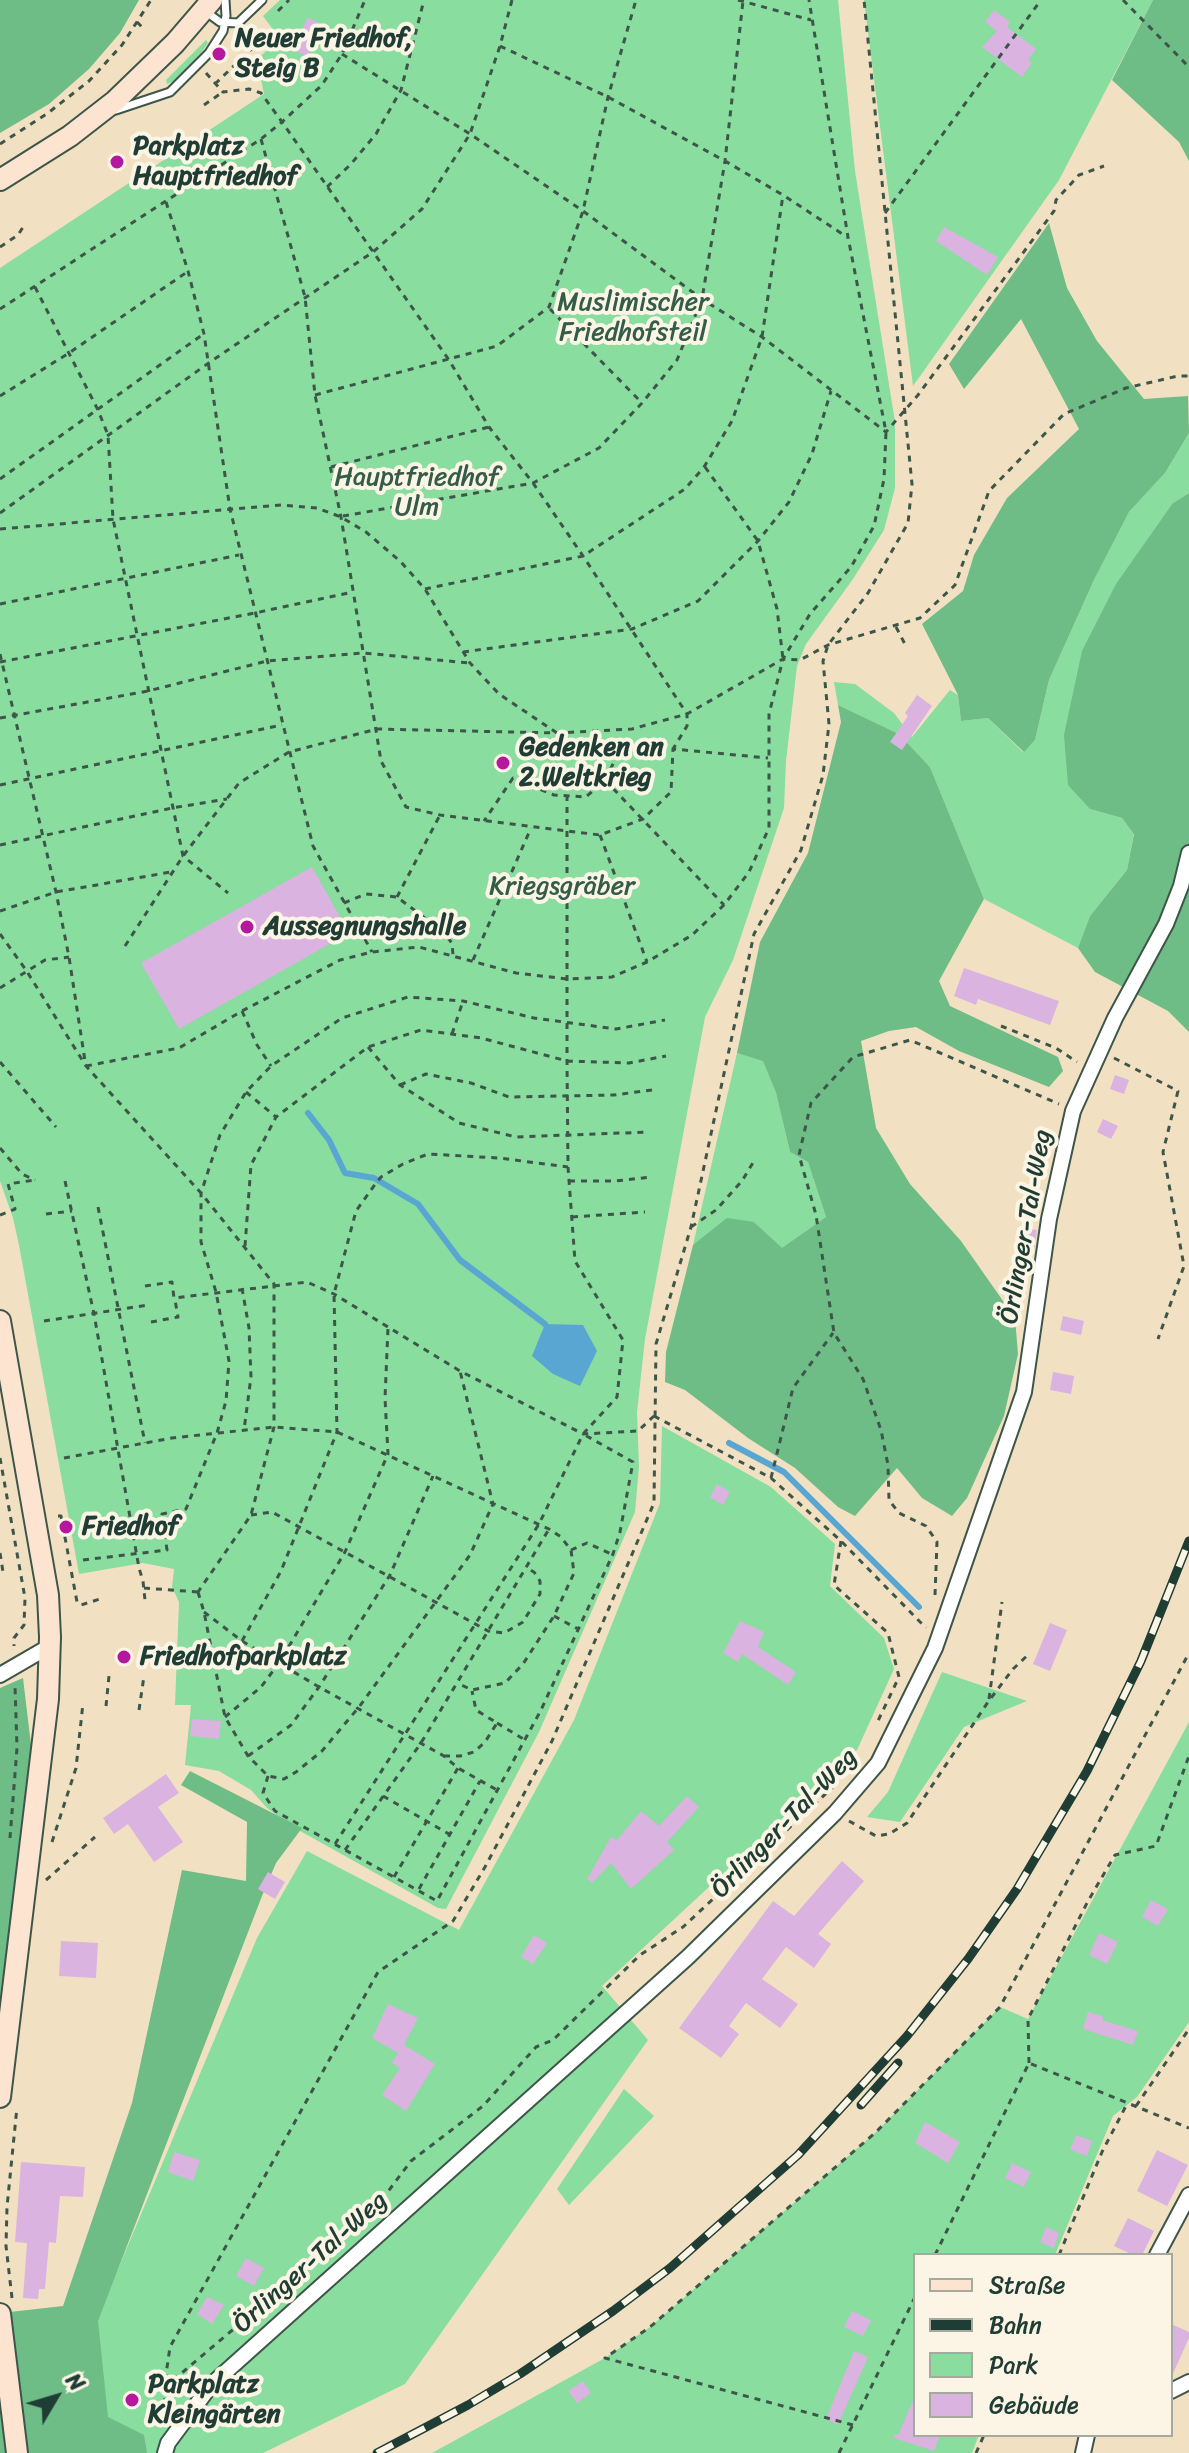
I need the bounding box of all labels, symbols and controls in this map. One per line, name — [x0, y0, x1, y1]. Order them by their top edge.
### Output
place label: Neuer Friedhof, Steig B — [235, 23, 413, 84]
marker: Neuer Friedhof, Steig B — [210, 45, 228, 63]
place label: Parkplatz Hauptfriedhof — [133, 131, 298, 192]
marker: Parkplatz Hauptfriedhof — [108, 153, 126, 171]
park label: Muslimischer Friedhofsteil — [557, 287, 709, 348]
park label: Hauptfriedhof Ulm — [334, 462, 500, 524]
place label: Gedenken an 2.Weltkrieg — [519, 732, 664, 794]
marker: Gedenken an 2.Weltkrieg — [494, 754, 512, 772]
park label: Kriegsgräber — [489, 871, 635, 903]
place label: Aussegnungshalle — [263, 911, 466, 943]
marker: Aussegnungshalle — [238, 918, 256, 936]
street label: Örlinger-Tal-Weg — [995, 1127, 1059, 1327]
place label: Friedhof — [82, 1511, 179, 1543]
marker: Friedhof — [57, 1518, 75, 1536]
place label: Friedhofparkplatz — [140, 1641, 346, 1673]
marker: Friedhofparkplatz — [115, 1648, 133, 1666]
street label: Örlinger-Tal-Weg — [705, 1742, 865, 1906]
street label: Örlinger-Tal-Weg — [227, 2186, 395, 2340]
legend — [913, 2253, 1173, 2437]
text: Straße — [989, 2264, 1065, 2306]
text: Bahn — [989, 2304, 1042, 2346]
text: Park — [989, 2344, 1038, 2386]
north arrow — [16, 2357, 96, 2437]
text: N — [55, 2364, 95, 2400]
place label: Parkplatz Kleingärten — [148, 2369, 281, 2430]
text: Gebäude — [989, 2384, 1079, 2426]
marker: Parkplatz Kleingärten — [123, 2391, 141, 2409]

